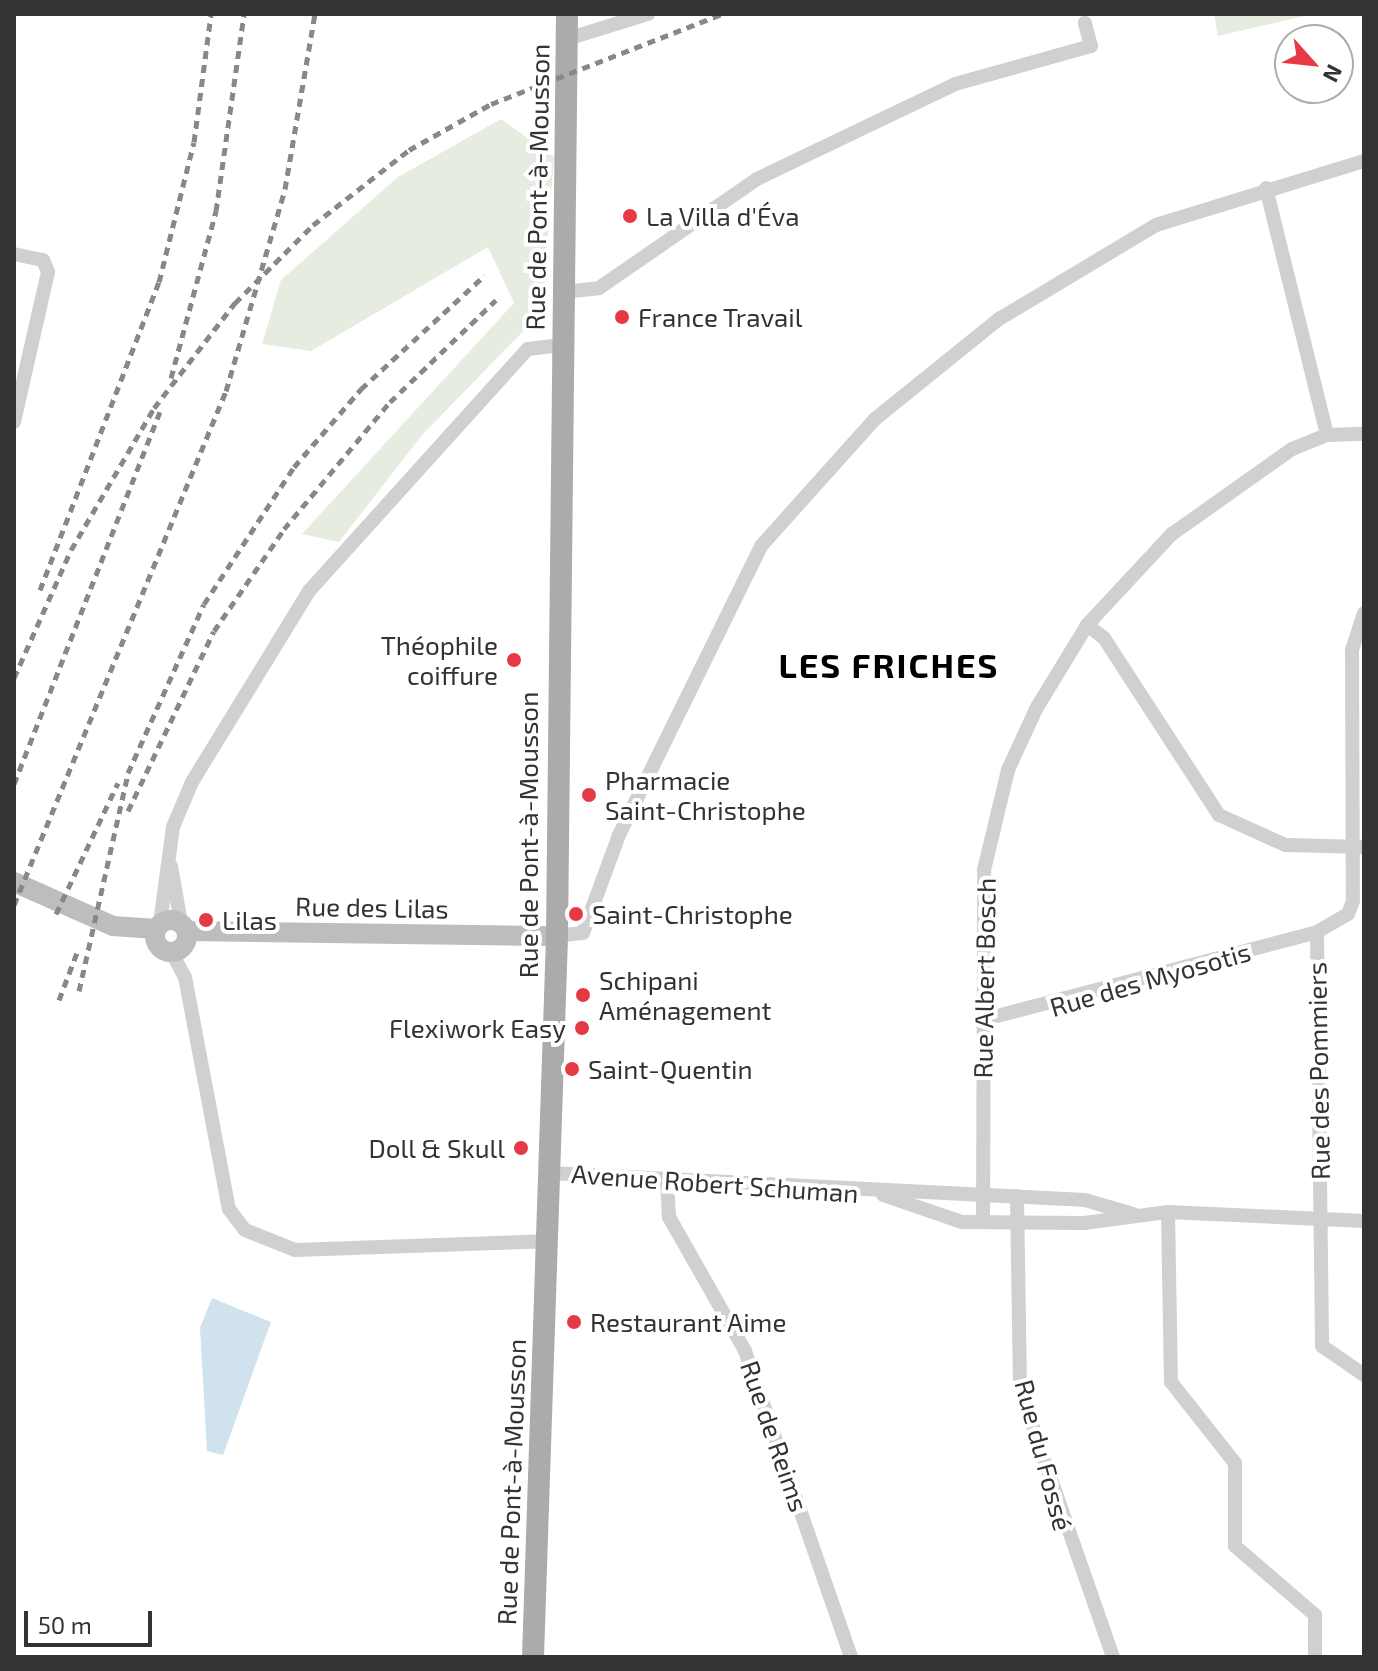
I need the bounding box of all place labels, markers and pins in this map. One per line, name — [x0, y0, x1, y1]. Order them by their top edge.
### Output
place label: La Villa d'Éva — [646, 200, 800, 232]
marker: La Villa d'Éva — [621, 207, 639, 225]
place label: France Travail — [638, 301, 803, 333]
marker: France Travail — [613, 308, 631, 326]
place label: Théophile coiffure — [381, 629, 498, 690]
marker: Théophile coiffure — [505, 651, 523, 669]
place label: Pharmacie Saint-Christophe — [605, 764, 806, 826]
marker: Pharmacie Saint-Christophe — [580, 786, 598, 804]
place label: Saint-Christophe — [592, 898, 793, 930]
place label: Lilas — [222, 904, 277, 936]
marker: Saint-Christophe — [567, 905, 585, 923]
marker: Lilas — [197, 911, 215, 929]
place label: Schipani Aménagement — [599, 964, 771, 1026]
marker: Schipani Aménagement — [574, 986, 592, 1004]
place label: Flexiwork Easy — [389, 1012, 566, 1044]
marker: Flexiwork Easy — [573, 1019, 591, 1037]
place label: Saint-Quentin — [588, 1053, 753, 1085]
marker: Saint-Quentin — [563, 1060, 581, 1078]
place label: Doll & Skull — [368, 1132, 505, 1164]
marker: Doll & Skull — [512, 1139, 530, 1157]
place label: Restaurant Aime — [590, 1306, 787, 1338]
marker: Restaurant Aime — [565, 1313, 583, 1331]

